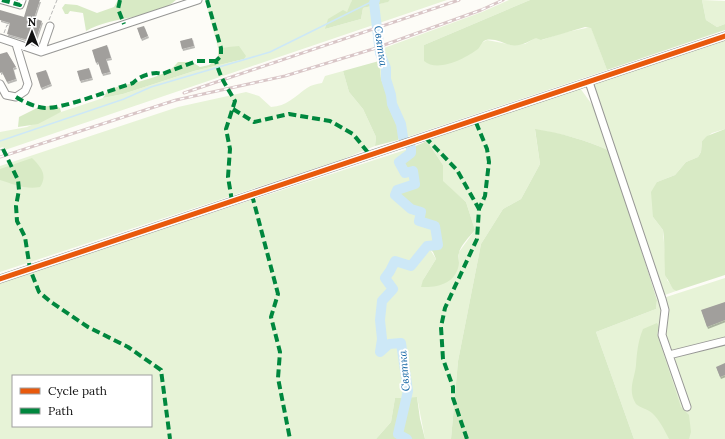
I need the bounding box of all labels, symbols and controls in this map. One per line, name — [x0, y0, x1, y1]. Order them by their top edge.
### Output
north arrow — [12, 12, 52, 52]
text: N — [28, 15, 37, 29]
water label: Святка — [371, 25, 391, 68]
water label: Святка — [395, 349, 413, 392]
legend — [12, 375, 152, 427]
text: Cycle path — [48, 383, 107, 398]
text: Path — [48, 403, 73, 418]

